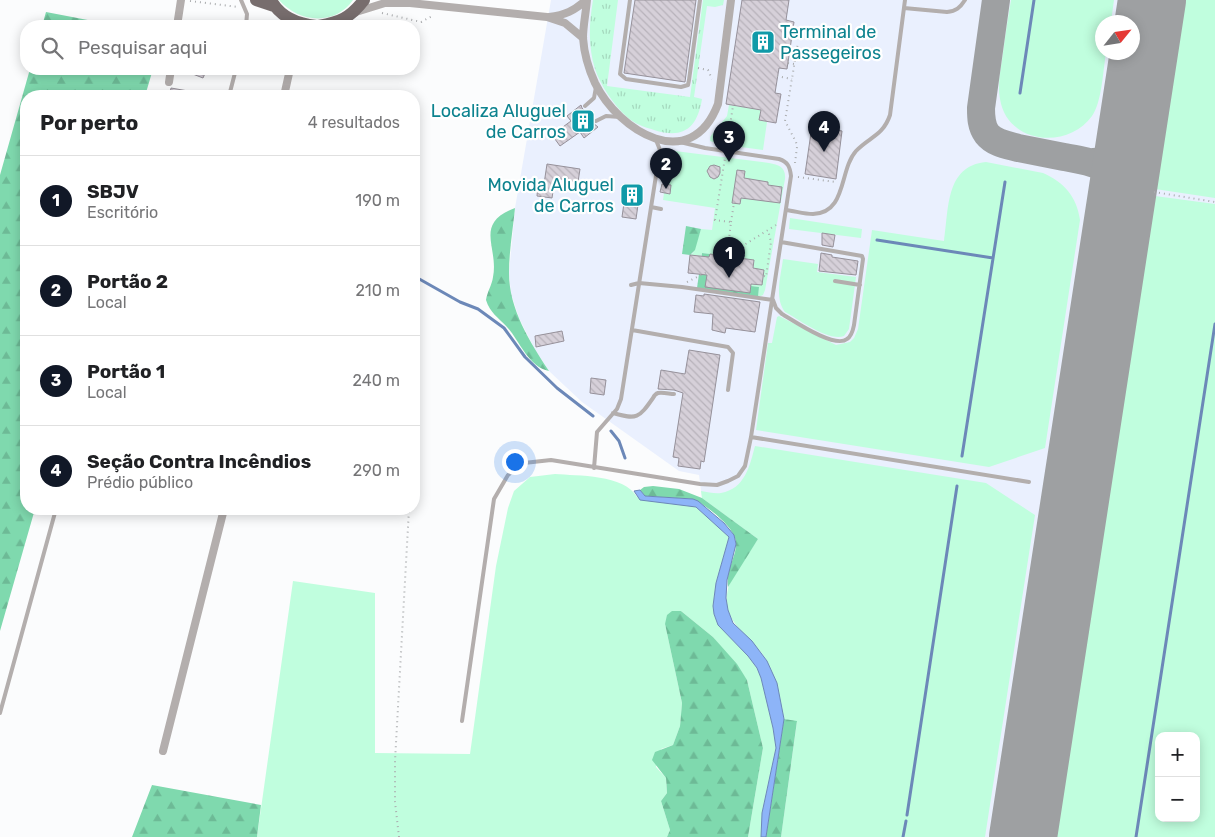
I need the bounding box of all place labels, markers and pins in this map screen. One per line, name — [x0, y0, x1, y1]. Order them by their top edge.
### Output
place label: Terminal de Passegeiros — [780, 21, 881, 64]
building icon: Terminal de Passegeiros — [750, 29, 776, 55]
place label: Localiza Aluguel de Carros — [431, 100, 566, 143]
building icon: Localiza Aluguel de Carros — [570, 108, 596, 134]
pin: 4 — [808, 111, 840, 152]
pin: 3 — [713, 121, 745, 162]
pin: 2 — [650, 148, 682, 189]
place label: Movida Aluguel de Carros — [487, 174, 614, 217]
building icon: Movida Aluguel de Carros — [619, 182, 645, 208]
pin: 1 — [713, 237, 745, 278]

